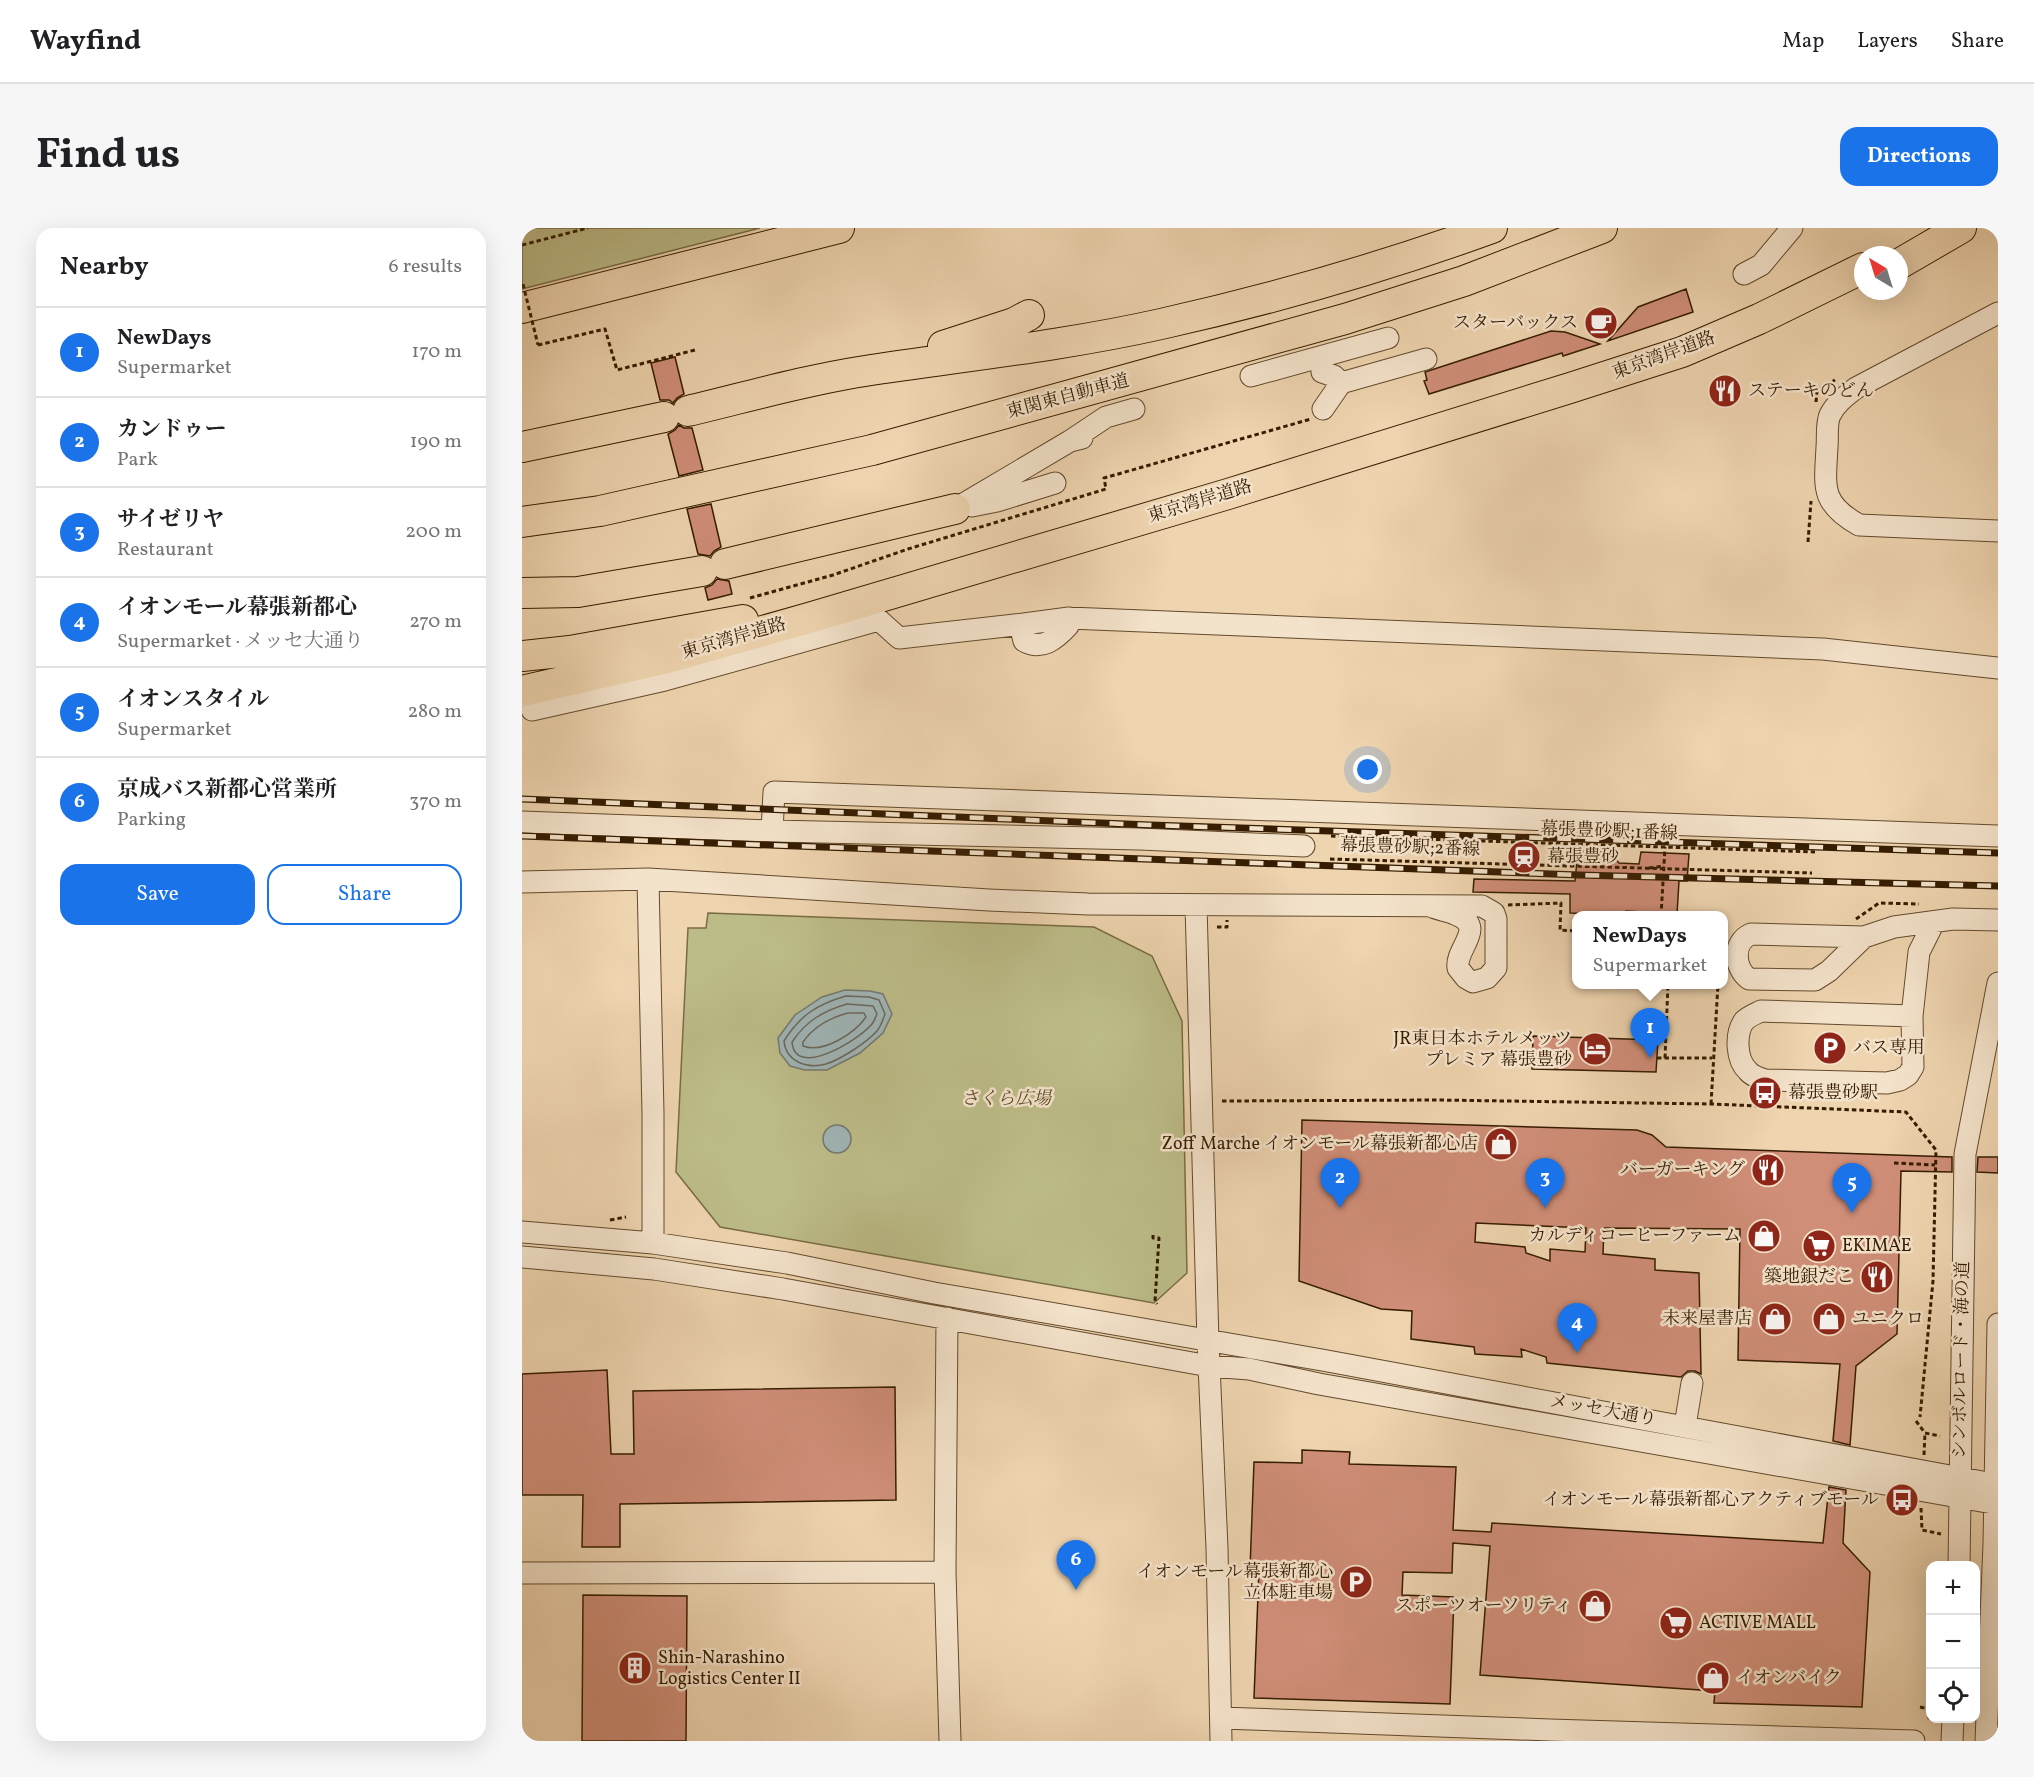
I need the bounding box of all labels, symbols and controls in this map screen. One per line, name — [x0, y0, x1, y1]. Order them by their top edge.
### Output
text: Wayfind — [30, 22, 141, 61]
text: Map — [1782, 27, 1824, 56]
text: Layers — [1857, 27, 1918, 56]
text: Share — [1951, 27, 2004, 56]
text: Find us — [36, 127, 180, 186]
button: Directions — [1840, 127, 1998, 186]
north arrow — [1854, 246, 1908, 300]
text: Nearby — [60, 249, 149, 285]
text: 6 results — [389, 253, 462, 281]
cafe icon: スターバックス — [1583, 305, 1619, 341]
place label: スターバックス — [1453, 311, 1578, 336]
text: NewDays — [117, 323, 211, 354]
street label: 東京湾岸道路 — [1609, 326, 1719, 386]
text: 1 — [75, 338, 84, 366]
text: 170 m — [412, 338, 462, 366]
text: Supermarket — [117, 354, 232, 382]
street label: 東関東自動車道 — [1004, 369, 1132, 425]
restaurant icon: ステーキのどん — [1707, 373, 1743, 409]
place label: ステーキのどん — [1748, 379, 1874, 404]
text: カンドゥー — [117, 415, 226, 446]
text: 2 — [74, 428, 85, 456]
text: 190 m — [410, 428, 462, 456]
text: Park — [117, 446, 158, 474]
street label: 東京湾岸道路 — [1145, 474, 1255, 530]
text: サイゼリヤ — [117, 505, 224, 536]
text: 3 — [74, 518, 85, 546]
text: 200 m — [405, 518, 462, 546]
text: Restaurant — [117, 536, 214, 564]
text: イオンモール幕張新都心 — [117, 593, 357, 624]
text: 4 — [73, 608, 86, 636]
text: 270 m — [409, 608, 462, 636]
street label: 東京湾岸道路 — [679, 612, 789, 666]
text: Supermarket · メッセ大通り — [117, 628, 364, 656]
text: イオンスタイル — [117, 685, 269, 716]
text: 5 — [75, 698, 84, 726]
text: 280 m — [407, 698, 462, 726]
text: Supermarket — [117, 716, 232, 744]
your location — [1353, 755, 1382, 784]
text: 京成バス新都心営業所 — [117, 775, 337, 806]
text: 6 — [74, 788, 85, 816]
text: 370 m — [409, 788, 462, 816]
text: Parking — [117, 806, 186, 834]
street label: 幕張豊砂駅;1番線 — [1540, 817, 1678, 847]
street label: 幕張豊砂駅;2番線 — [1339, 833, 1481, 863]
station icon: 幕張豊砂 — [1506, 839, 1542, 875]
place label: 幕張豊砂 — [1547, 845, 1619, 870]
button: Save — [60, 864, 255, 925]
button: Share — [267, 864, 462, 925]
popup — [1572, 911, 1728, 989]
text: NewDays — [1593, 921, 1687, 952]
text: Supermarket — [1593, 952, 1707, 980]
pin: 1 — [1630, 1008, 1670, 1058]
place label: JR東日本ホテルメッツ プレミア 幕張豊砂 — [1393, 1027, 1572, 1073]
parking icon: バス専用 — [1812, 1030, 1848, 1066]
hotel icon: JR東日本ホテルメッツ プレミア 幕張豊砂 — [1577, 1031, 1613, 1067]
place label: バス専用 — [1853, 1036, 1925, 1061]
bus stop icon: 幕張豊砂駅 — [1747, 1075, 1783, 1111]
place label: 幕張豊砂駅 — [1788, 1081, 1878, 1106]
park label: さくら広場 — [961, 1087, 1053, 1112]
shop icon: Zoff Marche イオンモール幕張新都心店 — [1483, 1126, 1519, 1162]
place label: Zoff Marche イオンモール幕張新都心店 — [1162, 1132, 1478, 1157]
restaurant icon: バーガーキング — [1750, 1152, 1786, 1188]
pin: 2 — [1320, 1158, 1360, 1208]
pin: 3 — [1526, 1158, 1564, 1208]
place label: バーガーキング — [1620, 1158, 1745, 1183]
pin: 5 — [1832, 1164, 1872, 1213]
shop icon: カルディコーヒーファーム — [1746, 1218, 1782, 1254]
place label: カルディコーヒーファーム — [1528, 1224, 1741, 1249]
supermarket icon: EKIMAE — [1801, 1228, 1837, 1264]
place label: EKIMAE — [1842, 1234, 1912, 1259]
restaurant icon: 築地銀だこ — [1859, 1259, 1895, 1295]
street label: シンボルロード・海の道 — [1948, 1261, 1976, 1459]
place label: 築地銀だこ — [1764, 1265, 1854, 1290]
shop icon: 未来屋書店 — [1757, 1301, 1793, 1337]
shop icon: ユニクロ — [1811, 1301, 1847, 1337]
pin: 4 — [1558, 1304, 1596, 1353]
place label: 未来屋書店 — [1662, 1307, 1752, 1332]
place label: ユニクロ — [1852, 1307, 1924, 1332]
street label: メッセ大通り — [1548, 1389, 1658, 1433]
bus stop icon: イオンモール幕張新都心アクティブモール — [1884, 1482, 1920, 1518]
place label: イオンモール幕張新都心アクティブモール — [1542, 1488, 1879, 1513]
pin: 6 — [1056, 1540, 1096, 1590]
place label: イオンモール幕張新都心 立体駐車場 — [1137, 1560, 1333, 1606]
map controls — [1926, 1561, 1980, 1723]
button: + — [1926, 1561, 1980, 1615]
parking icon: イオンモール幕張新都心 立体駐車場 — [1338, 1564, 1374, 1600]
shop icon: スポーツオーソリティ — [1577, 1588, 1613, 1624]
place label: スポーツオーソリティ — [1395, 1594, 1572, 1619]
supermarket icon: ACTIVE MALL — [1658, 1605, 1694, 1641]
place label: ACTIVE MALL — [1699, 1611, 1816, 1636]
button: − — [1926, 1615, 1980, 1669]
place label: Shin-Narashino Logistics Center II — [658, 1646, 801, 1692]
building icon: Shin-Narashino Logistics Center II — [617, 1650, 653, 1686]
shop icon: イオンバイク — [1695, 1660, 1731, 1696]
place label: イオンバイク — [1736, 1666, 1842, 1691]
button: locate — [1926, 1669, 1980, 1723]

